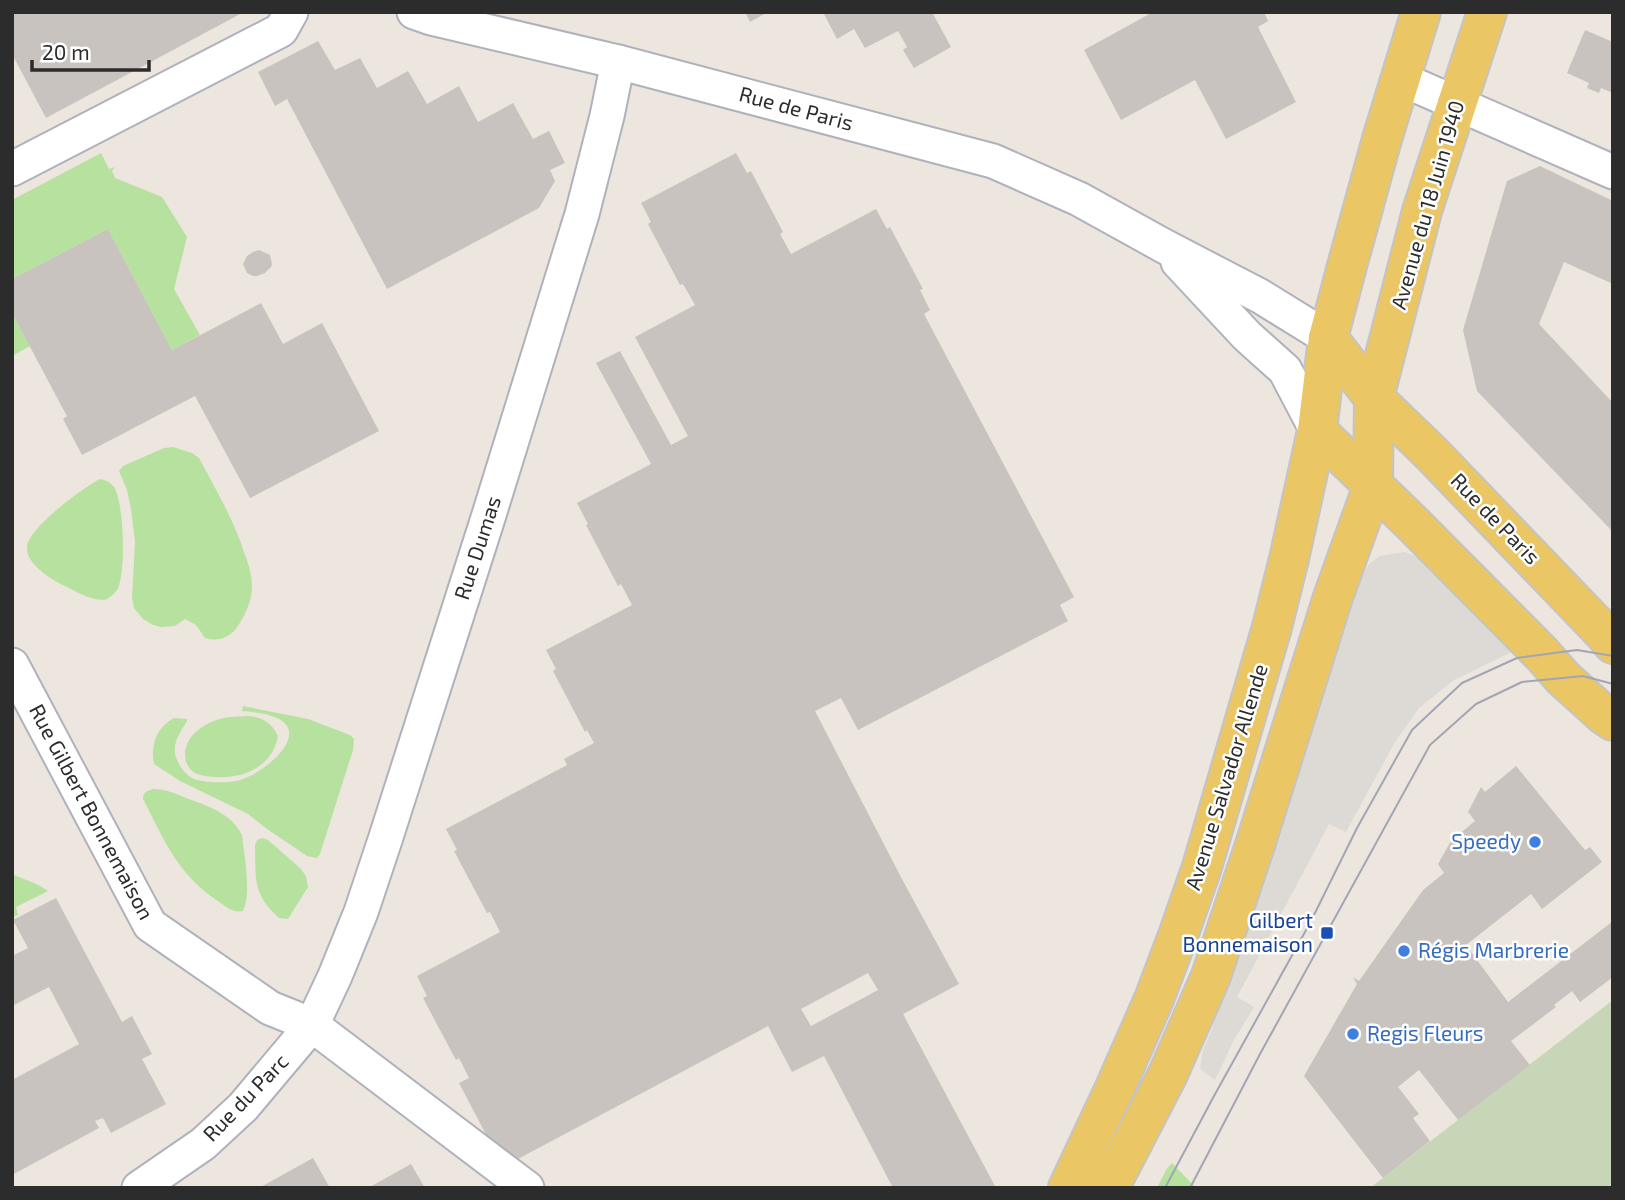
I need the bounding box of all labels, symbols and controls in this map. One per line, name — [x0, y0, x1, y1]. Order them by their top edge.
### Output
scale bar — [32, 28, 149, 72]
text: 20 m — [42, 39, 90, 64]
street label: Rue de Paris — [737, 80, 856, 135]
street label: Avenue du 18 Juin 1940 — [1385, 97, 1468, 312]
street label: Rue de Paris — [1446, 467, 1546, 569]
street label: Rue Dumas — [448, 493, 505, 602]
street label: Avenue Salvador Allende — [1179, 660, 1272, 893]
street label: Rue Gilbert Bonnemaison — [25, 699, 160, 923]
place label: Speedy — [1451, 828, 1521, 853]
marker: Speedy — [1527, 834, 1543, 850]
place label: Gilbert Bonnemaison — [1182, 907, 1313, 956]
marker: Gilbert Bonnemaison — [1319, 925, 1335, 941]
place label: Régis Marbrerie — [1418, 937, 1569, 962]
marker: Régis Marbrerie — [1396, 943, 1412, 959]
place label: Regis Fleurs — [1367, 1020, 1483, 1045]
marker: Regis Fleurs — [1345, 1026, 1361, 1042]
street label: Rue du Parc — [197, 1048, 293, 1146]

